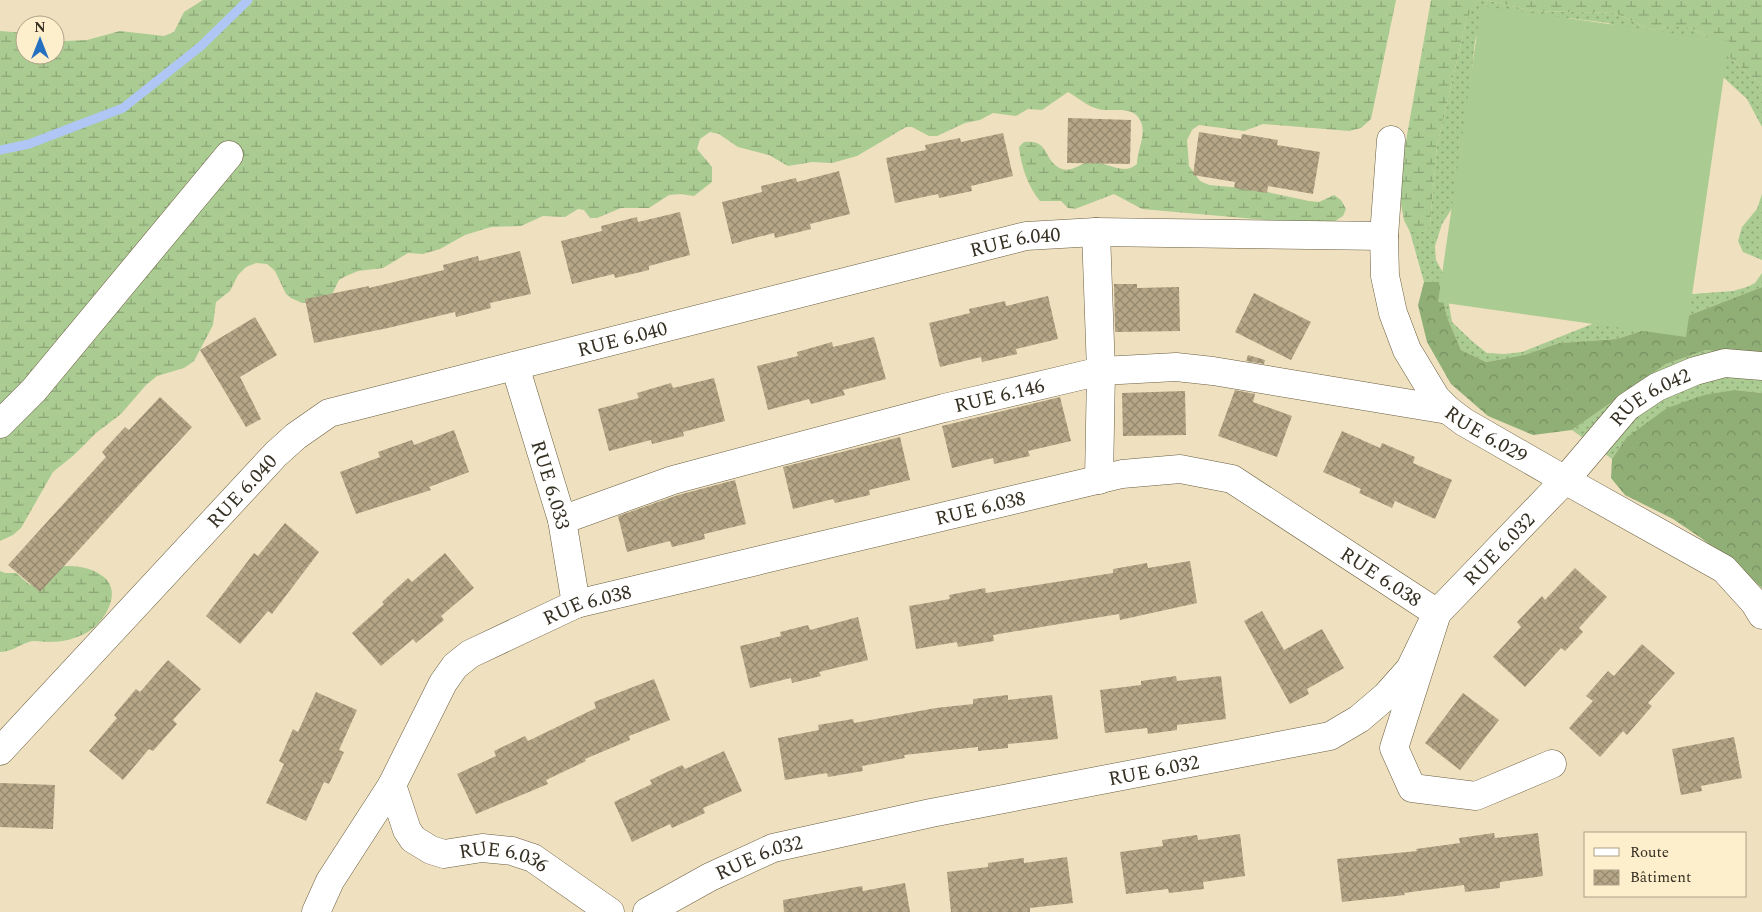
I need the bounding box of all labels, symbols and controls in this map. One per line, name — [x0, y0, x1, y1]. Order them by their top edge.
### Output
north arrow — [15, 15, 65, 65]
text: N — [34, 17, 46, 38]
street label: RUE 6.040 — [967, 220, 1061, 266]
street label: RUE 6.040 — [574, 314, 671, 365]
street label: RUE 6.042 — [1602, 361, 1695, 434]
street label: RUE 6.146 — [951, 371, 1048, 421]
street label: RUE 6.029 — [1438, 398, 1533, 471]
street label: RUE 6.033 — [522, 436, 577, 532]
street label: RUE 6.040 — [200, 448, 285, 536]
street label: RUE 6.038 — [932, 483, 1029, 534]
street label: RUE 6.032 — [1457, 506, 1542, 593]
street label: RUE 6.038 — [1334, 539, 1427, 615]
street label: RUE 6.038 — [538, 577, 635, 634]
street label: RUE 6.032 — [1106, 748, 1202, 794]
street label: RUE 6.032 — [710, 828, 805, 889]
legend — [1584, 832, 1747, 897]
street label: RUE 6.036 — [457, 833, 554, 880]
text: Route — [1630, 841, 1669, 864]
text: Bâtiment — [1630, 866, 1691, 889]

